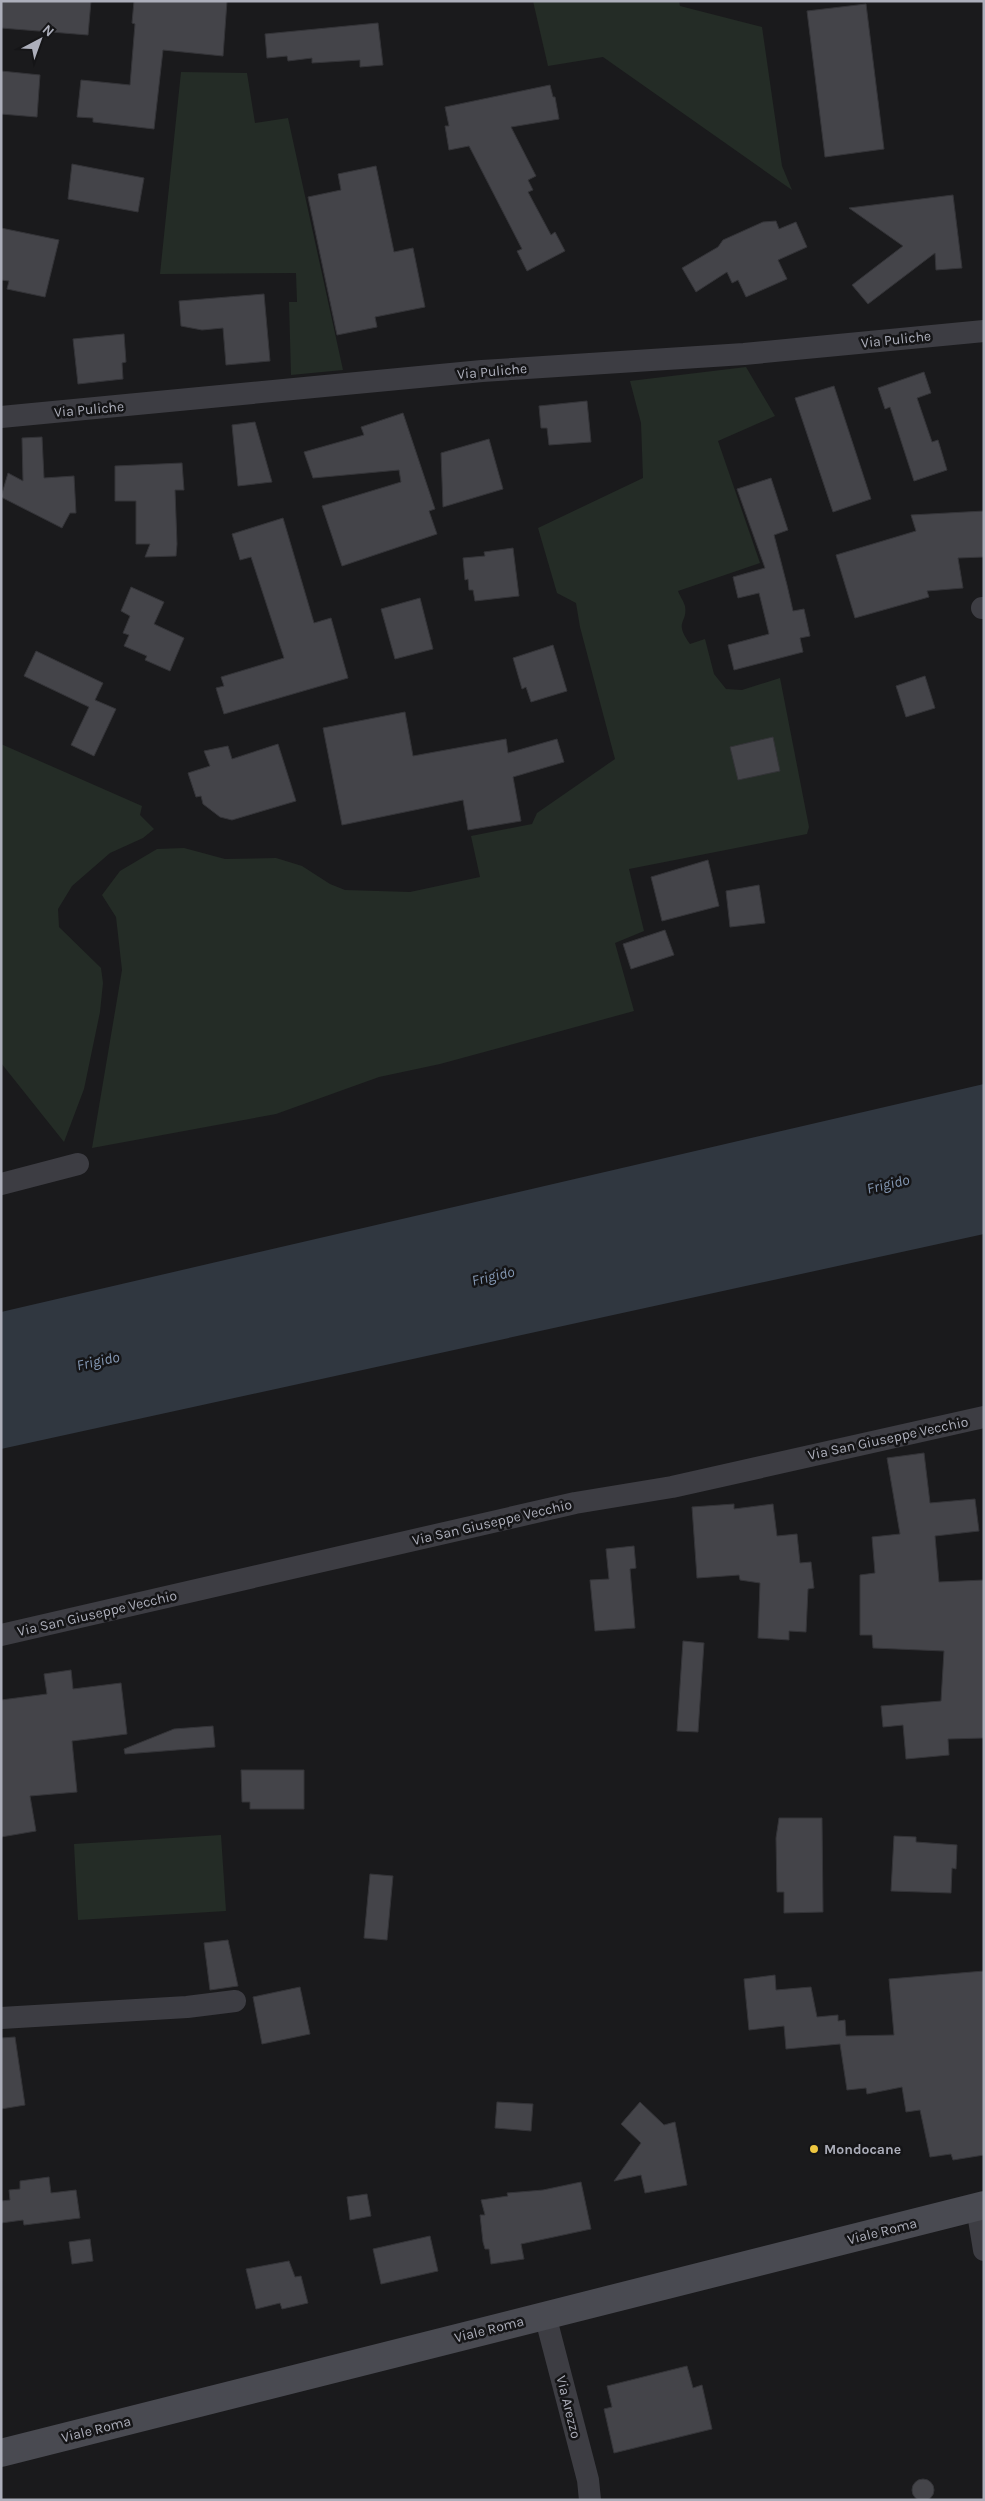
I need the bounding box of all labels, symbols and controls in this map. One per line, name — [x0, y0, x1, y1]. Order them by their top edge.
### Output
north arrow — [15, 15, 65, 65]
text: N — [39, 21, 58, 40]
street label: Via Puliche — [860, 327, 932, 352]
street label: Via Puliche — [456, 360, 528, 383]
street label: Via Puliche — [53, 398, 125, 421]
water label: Frigido — [865, 1170, 912, 1198]
water label: Frigido — [470, 1262, 517, 1290]
water label: Frigido — [75, 1348, 122, 1374]
street label: Via San Giuseppe Vecchio — [806, 1413, 970, 1464]
street label: Via San Giuseppe Vecchio — [411, 1496, 574, 1549]
street label: Via San Giuseppe Vecchio — [16, 1587, 179, 1640]
place label: Mondocane — [824, 2141, 901, 2158]
marker: Mondocane — [808, 2143, 820, 2155]
street label: Viale Roma — [846, 2215, 919, 2248]
street label: Viale Roma — [453, 2313, 526, 2346]
street label: Via Arezzo — [552, 2374, 585, 2440]
street label: Viale Roma — [60, 2413, 133, 2446]

